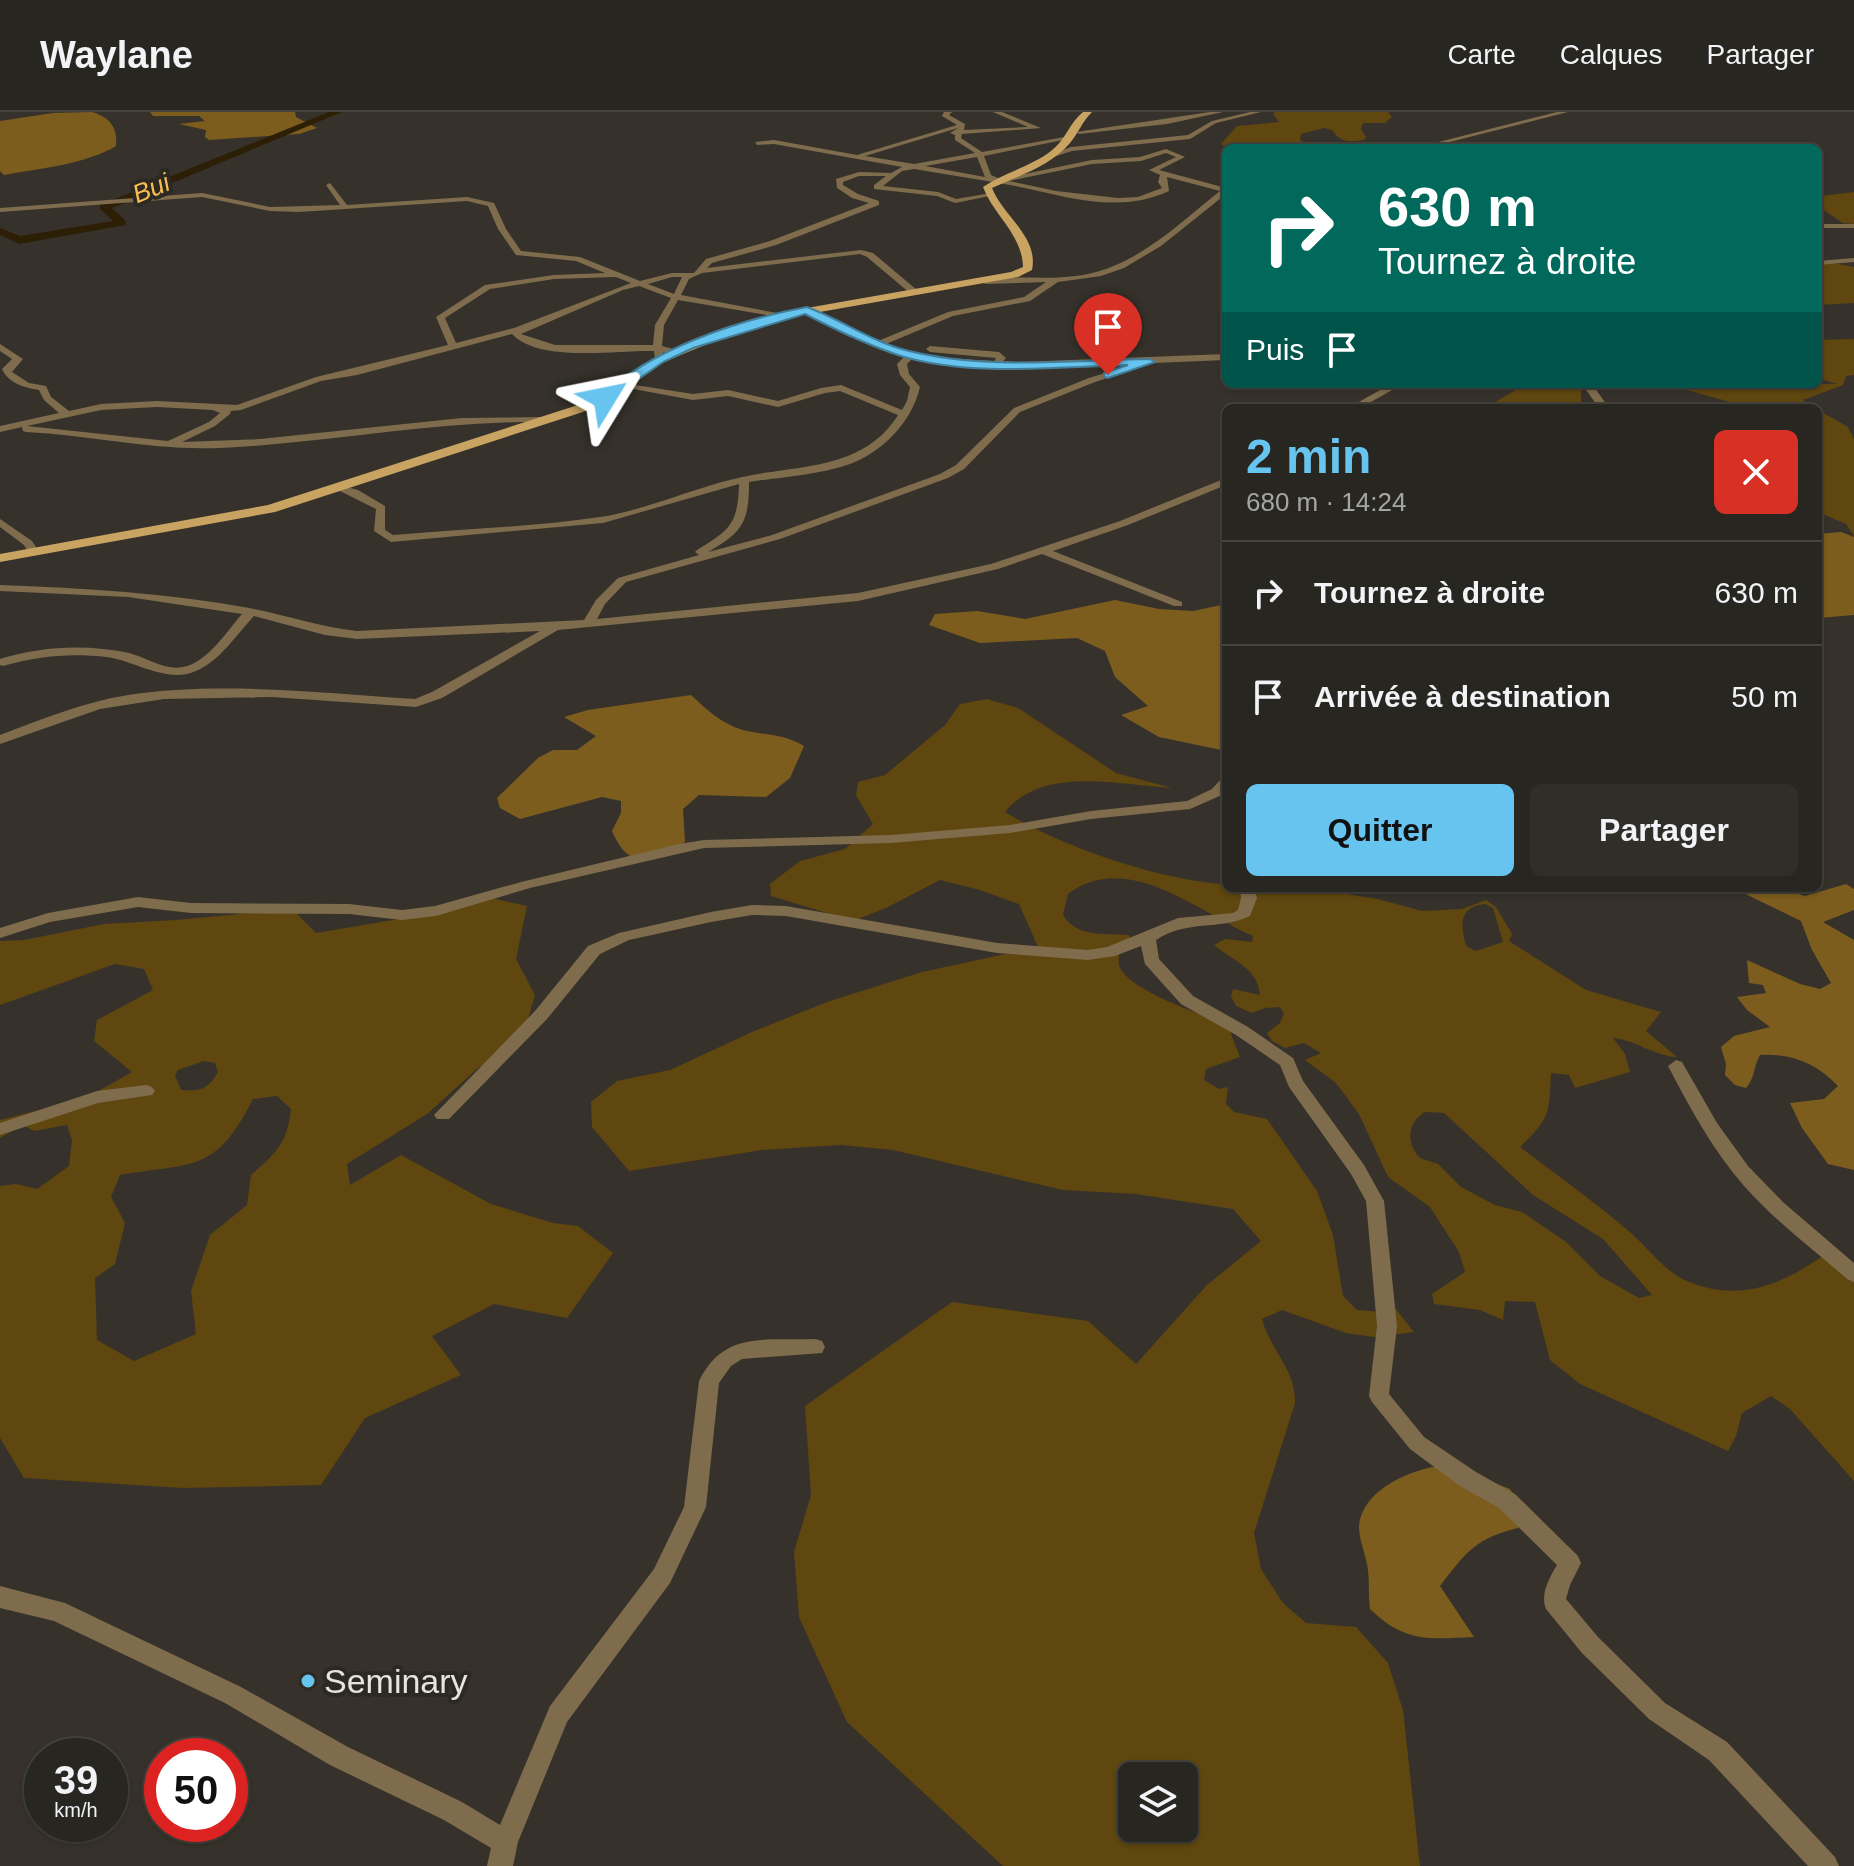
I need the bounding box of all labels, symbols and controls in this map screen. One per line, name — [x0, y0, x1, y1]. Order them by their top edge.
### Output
text: Waylane — [40, 34, 193, 76]
text: Carte — [1447, 39, 1516, 70]
text: Calques — [1560, 39, 1663, 70]
text: Partager — [1707, 39, 1814, 70]
water label: Bui — [128, 167, 175, 209]
text: 630 m — [1378, 175, 1537, 238]
icon: right — [1246, 176, 1350, 280]
text: Tournez à droite — [1378, 241, 1636, 282]
pin — [1074, 293, 1142, 375]
icon: arrive — [1086, 305, 1130, 349]
icon: arrive — [1320, 328, 1364, 372]
text: Puis — [1246, 333, 1304, 366]
position arrow — [563, 356, 647, 440]
text: 2 min — [1246, 430, 1371, 483]
button: close — [1714, 430, 1798, 514]
text: 680 m · 14:24 — [1246, 487, 1406, 517]
icon: right — [1246, 571, 1290, 615]
text: Tournez à droite — [1314, 576, 1545, 609]
text: 630 m — [1715, 576, 1798, 609]
icon: arrive — [1246, 675, 1290, 719]
text: Arrivée à destination — [1314, 680, 1611, 713]
text: 50 m — [1731, 680, 1798, 713]
button: Quitter — [1246, 784, 1514, 876]
button: Partager — [1530, 784, 1798, 876]
place label: Seminary — [324, 1662, 468, 1700]
marker: Seminary — [299, 1672, 317, 1690]
speed limit sign: 50 — [144, 1738, 248, 1842]
text: 39 — [54, 1758, 98, 1802]
map controls — [1118, 1762, 1198, 1842]
button: layers — [1118, 1762, 1198, 1842]
text: km/h — [54, 1799, 98, 1821]

